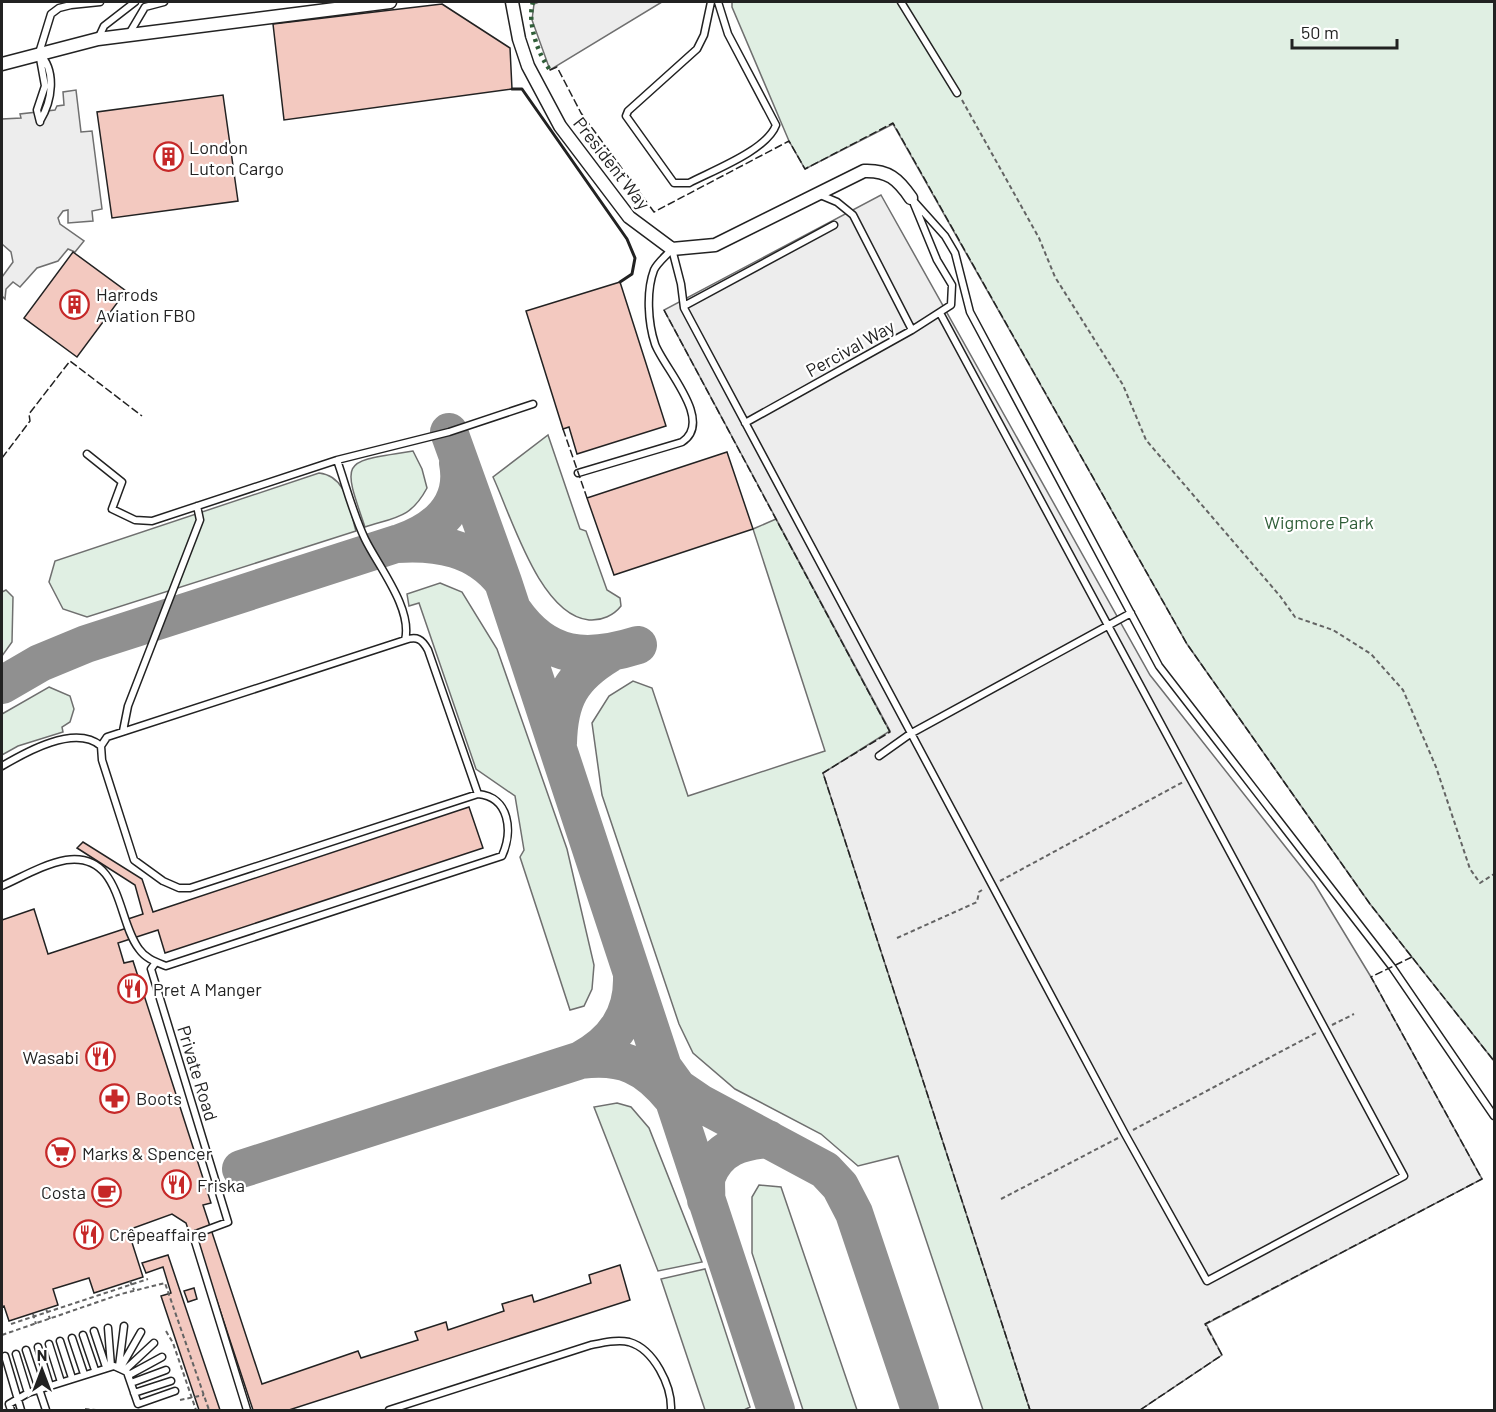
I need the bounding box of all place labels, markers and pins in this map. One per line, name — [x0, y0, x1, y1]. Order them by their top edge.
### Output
place label: London Luton Cargo — [189, 136, 284, 179]
building icon: London Luton Cargo — [152, 141, 184, 173]
place label: Harrods Aviation FBO — [96, 283, 196, 326]
building icon: Harrods Aviation FBO — [59, 288, 91, 320]
restaurant icon: Pret A Manger — [116, 973, 148, 1005]
place label: Pret A Manger — [153, 978, 262, 1000]
restaurant icon: Wasabi — [84, 1041, 116, 1073]
place label: Wasabi — [23, 1046, 79, 1068]
pharmacy icon: Boots — [99, 1082, 131, 1114]
place label: Boots — [136, 1087, 182, 1109]
supermarket icon: Marks & Spencer — [45, 1137, 77, 1169]
place label: Marks & Spencer — [82, 1142, 213, 1164]
restaurant icon: Friska — [160, 1169, 192, 1201]
place label: Friska — [197, 1174, 245, 1196]
cafe icon: Costa — [91, 1176, 123, 1208]
place label: Costa — [41, 1181, 86, 1203]
restaurant icon: Crêpeaffaire — [72, 1218, 104, 1250]
place label: Crêpeaffaire — [109, 1223, 207, 1245]

